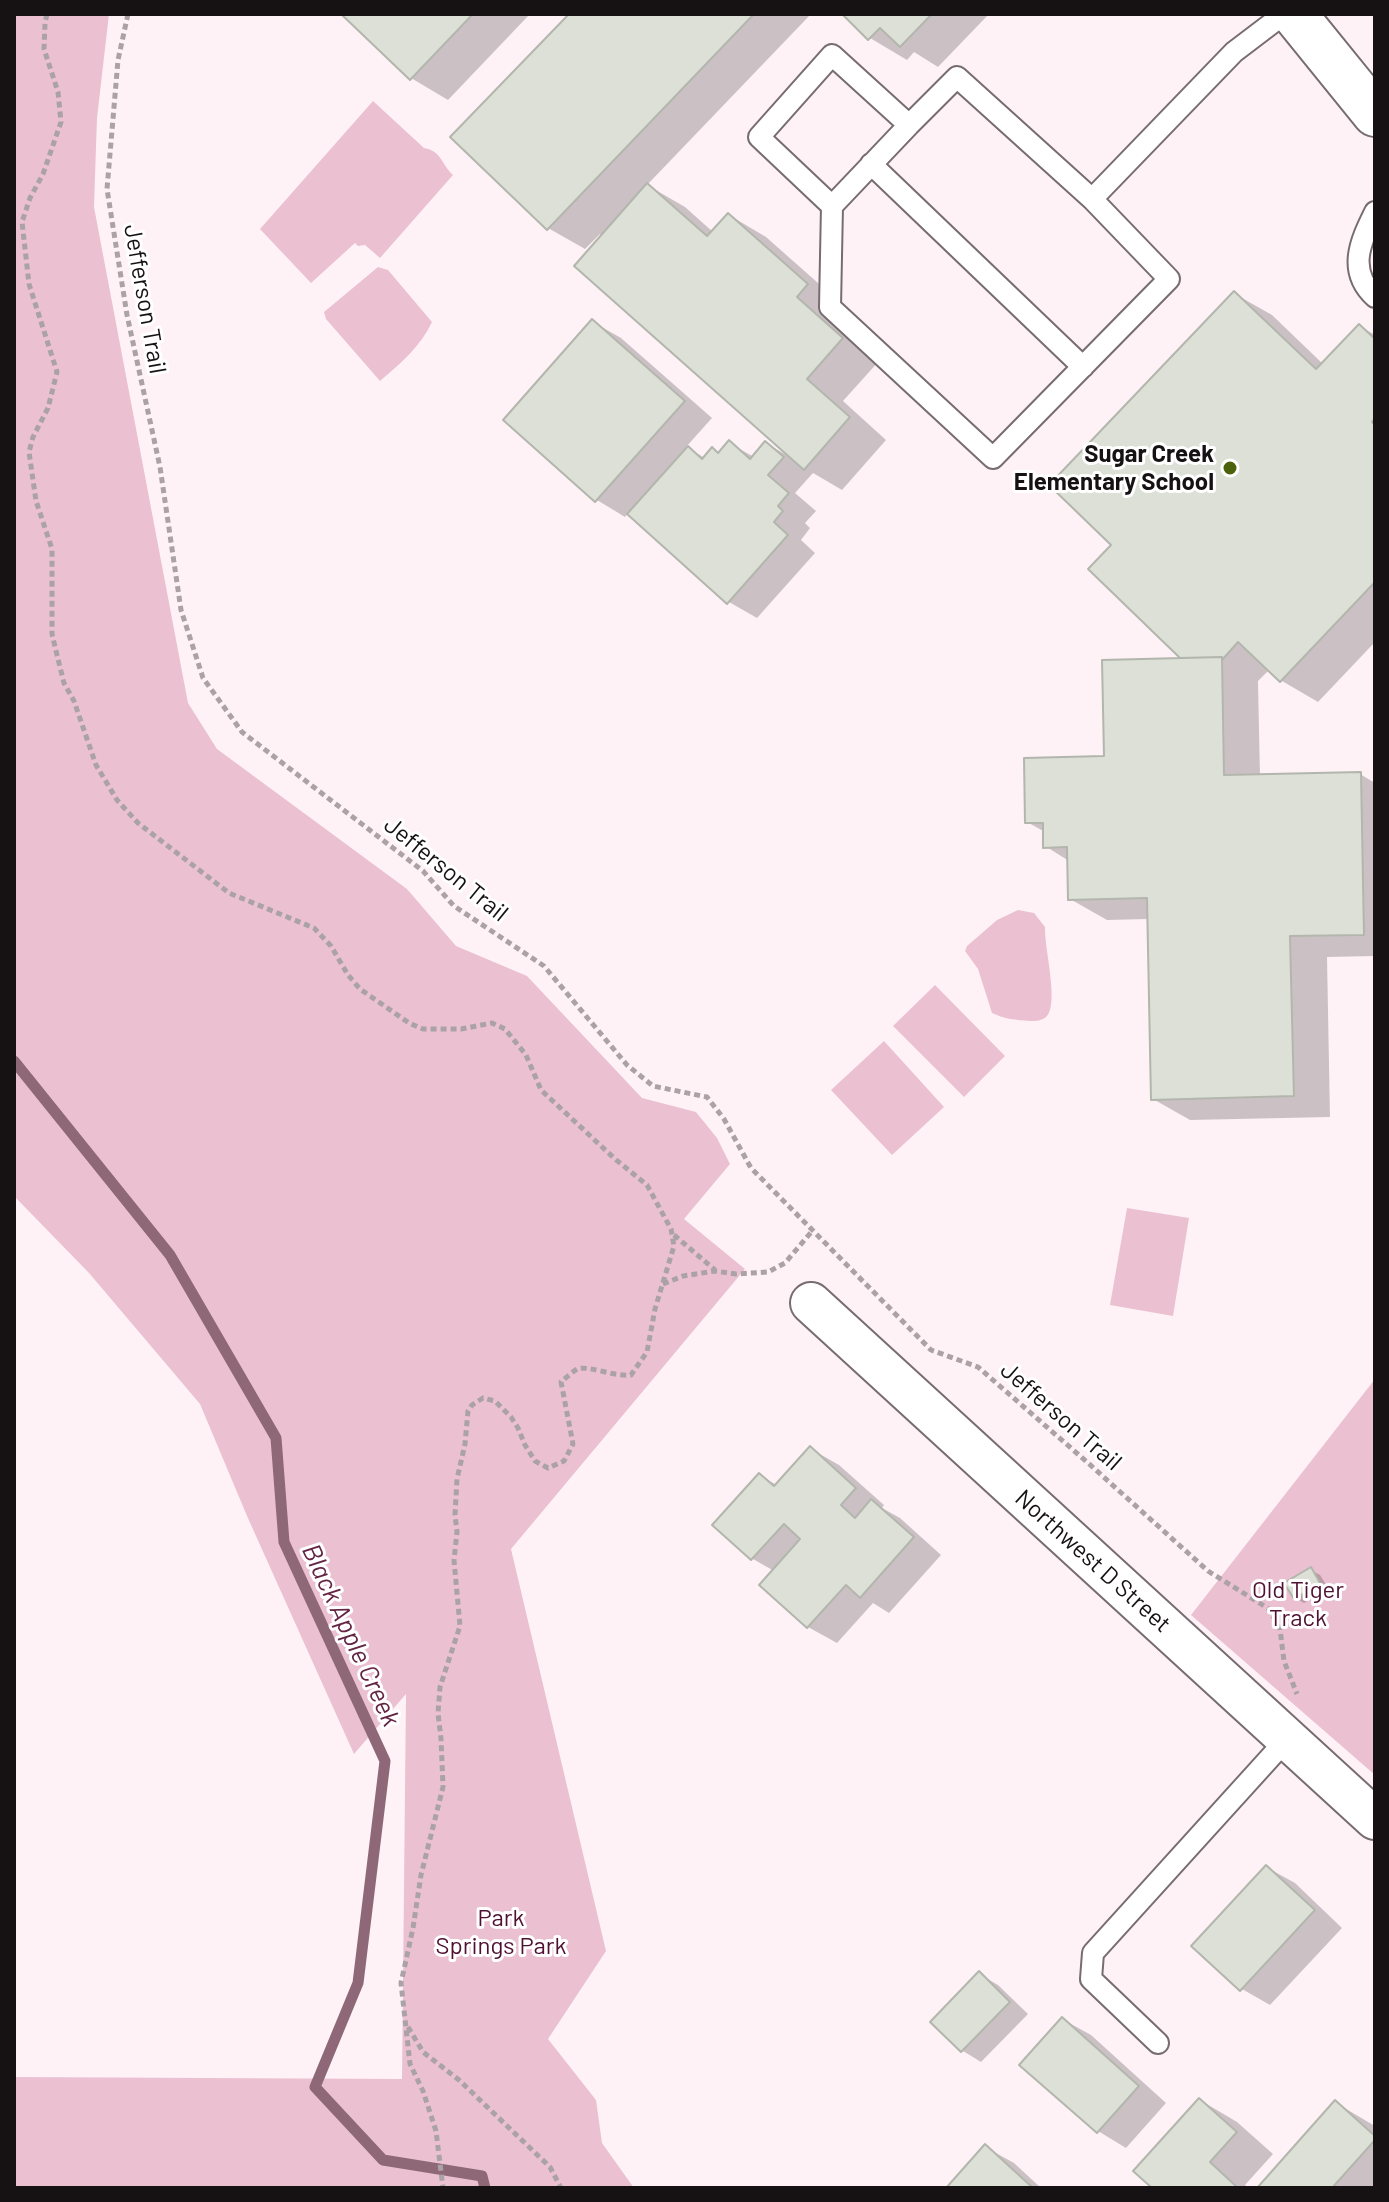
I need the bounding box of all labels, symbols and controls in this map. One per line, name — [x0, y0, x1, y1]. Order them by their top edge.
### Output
street label: Jefferson Trail — [118, 222, 172, 376]
place label: Sugar Creek Elementary School — [1014, 440, 1214, 496]
marker: Sugar Creek Elementary School — [1221, 459, 1239, 477]
street label: Jefferson Trail — [378, 810, 514, 928]
street label: Jefferson Trail — [994, 1356, 1128, 1476]
street label: Northwest D Street — [1009, 1484, 1177, 1638]
water label: Black Apple Creek — [295, 1539, 407, 1731]
park label: Old Tiger Track — [1252, 1576, 1344, 1632]
park label: Park Springs Park — [435, 1904, 567, 1960]

